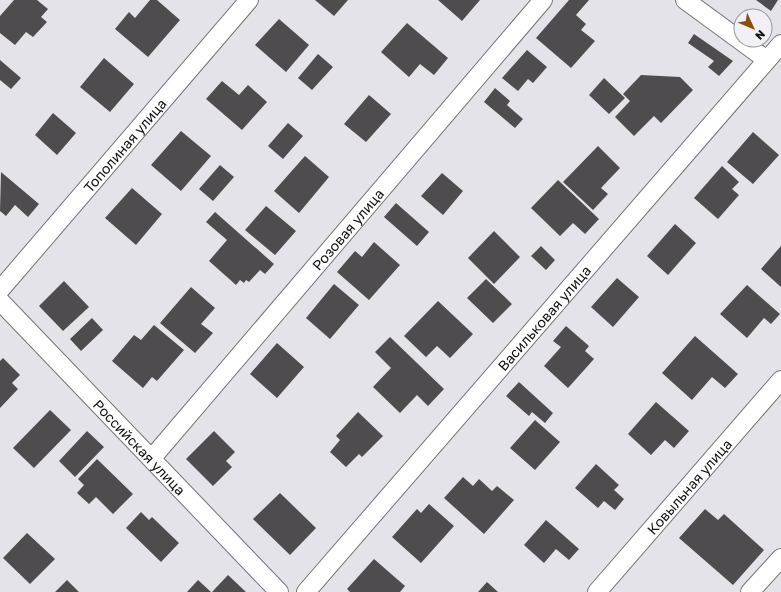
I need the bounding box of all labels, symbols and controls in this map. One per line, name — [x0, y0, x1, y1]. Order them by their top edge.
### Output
north arrow — [733, 8, 773, 48]
text: N — [753, 28, 768, 43]
street label: Тополиная улица — [79, 95, 169, 195]
street label: Розовая улица — [308, 185, 387, 273]
street label: Васильковая улица — [494, 262, 594, 374]
street label: Российская улица — [90, 396, 189, 498]
street label: Ковыльная улица — [643, 435, 735, 537]

